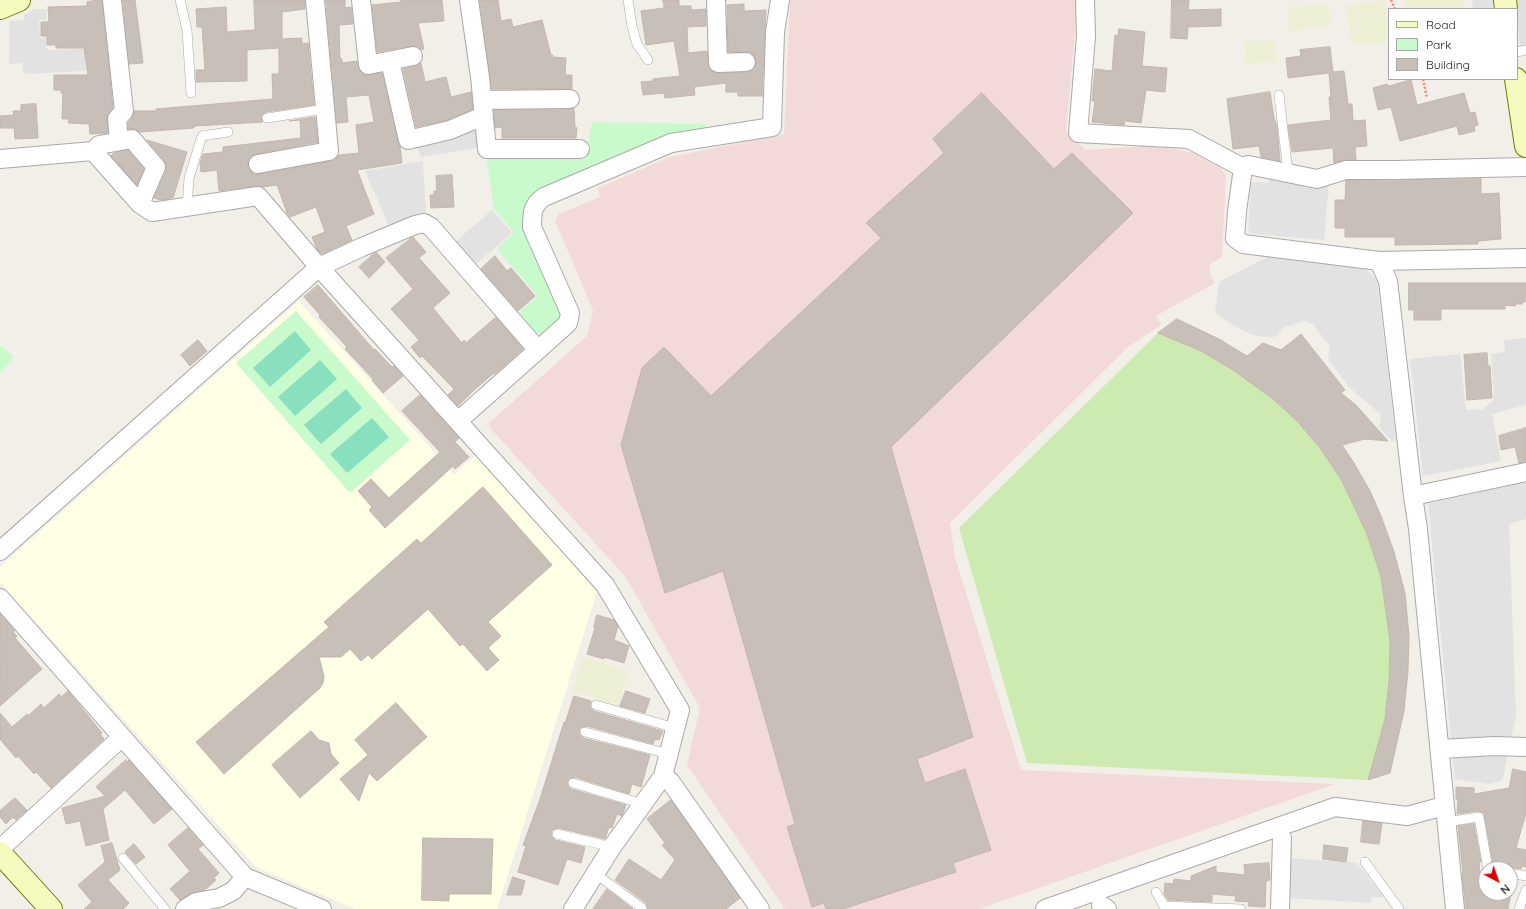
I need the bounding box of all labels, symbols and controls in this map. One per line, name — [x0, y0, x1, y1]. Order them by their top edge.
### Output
legend — [1388, 8, 1518, 80]
text: Road — [1426, 17, 1456, 32]
text: Park — [1426, 37, 1451, 52]
text: Building — [1426, 57, 1470, 72]
north arrow — [1478, 861, 1518, 901]
text: N — [1498, 881, 1513, 897]

